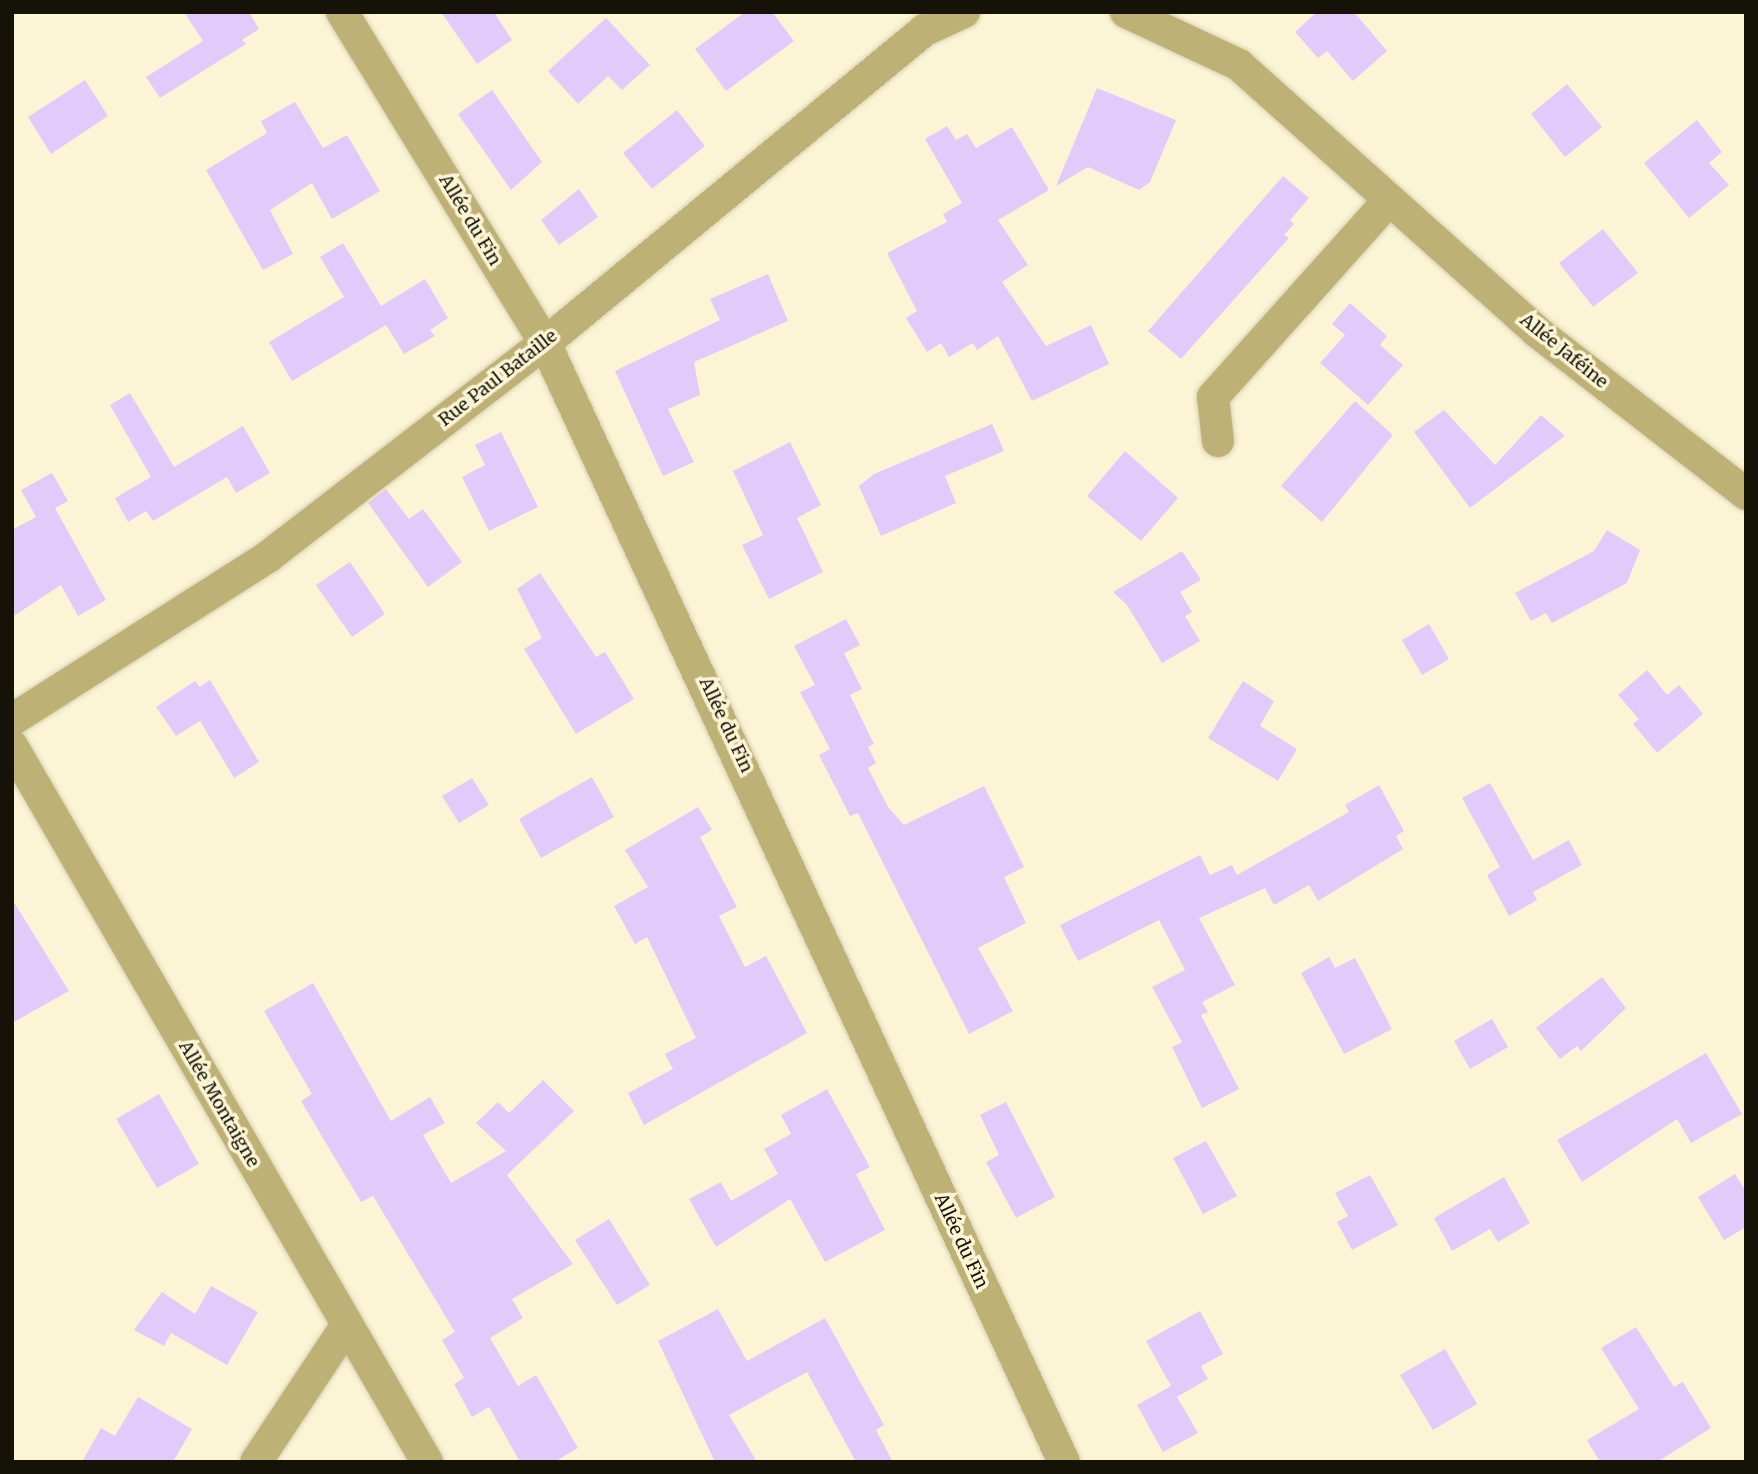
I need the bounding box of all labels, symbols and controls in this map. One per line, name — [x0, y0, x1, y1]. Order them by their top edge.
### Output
street label: Allée du Fin — [434, 171, 506, 269]
street label: Allée Jaféine — [1516, 309, 1612, 393]
street label: Rue Paul Bataille — [435, 325, 561, 431]
street label: Allée du Fin — [695, 674, 757, 776]
street label: Allée Montaigne — [174, 1037, 264, 1171]
street label: Allée du Fin — [930, 1190, 992, 1292]

